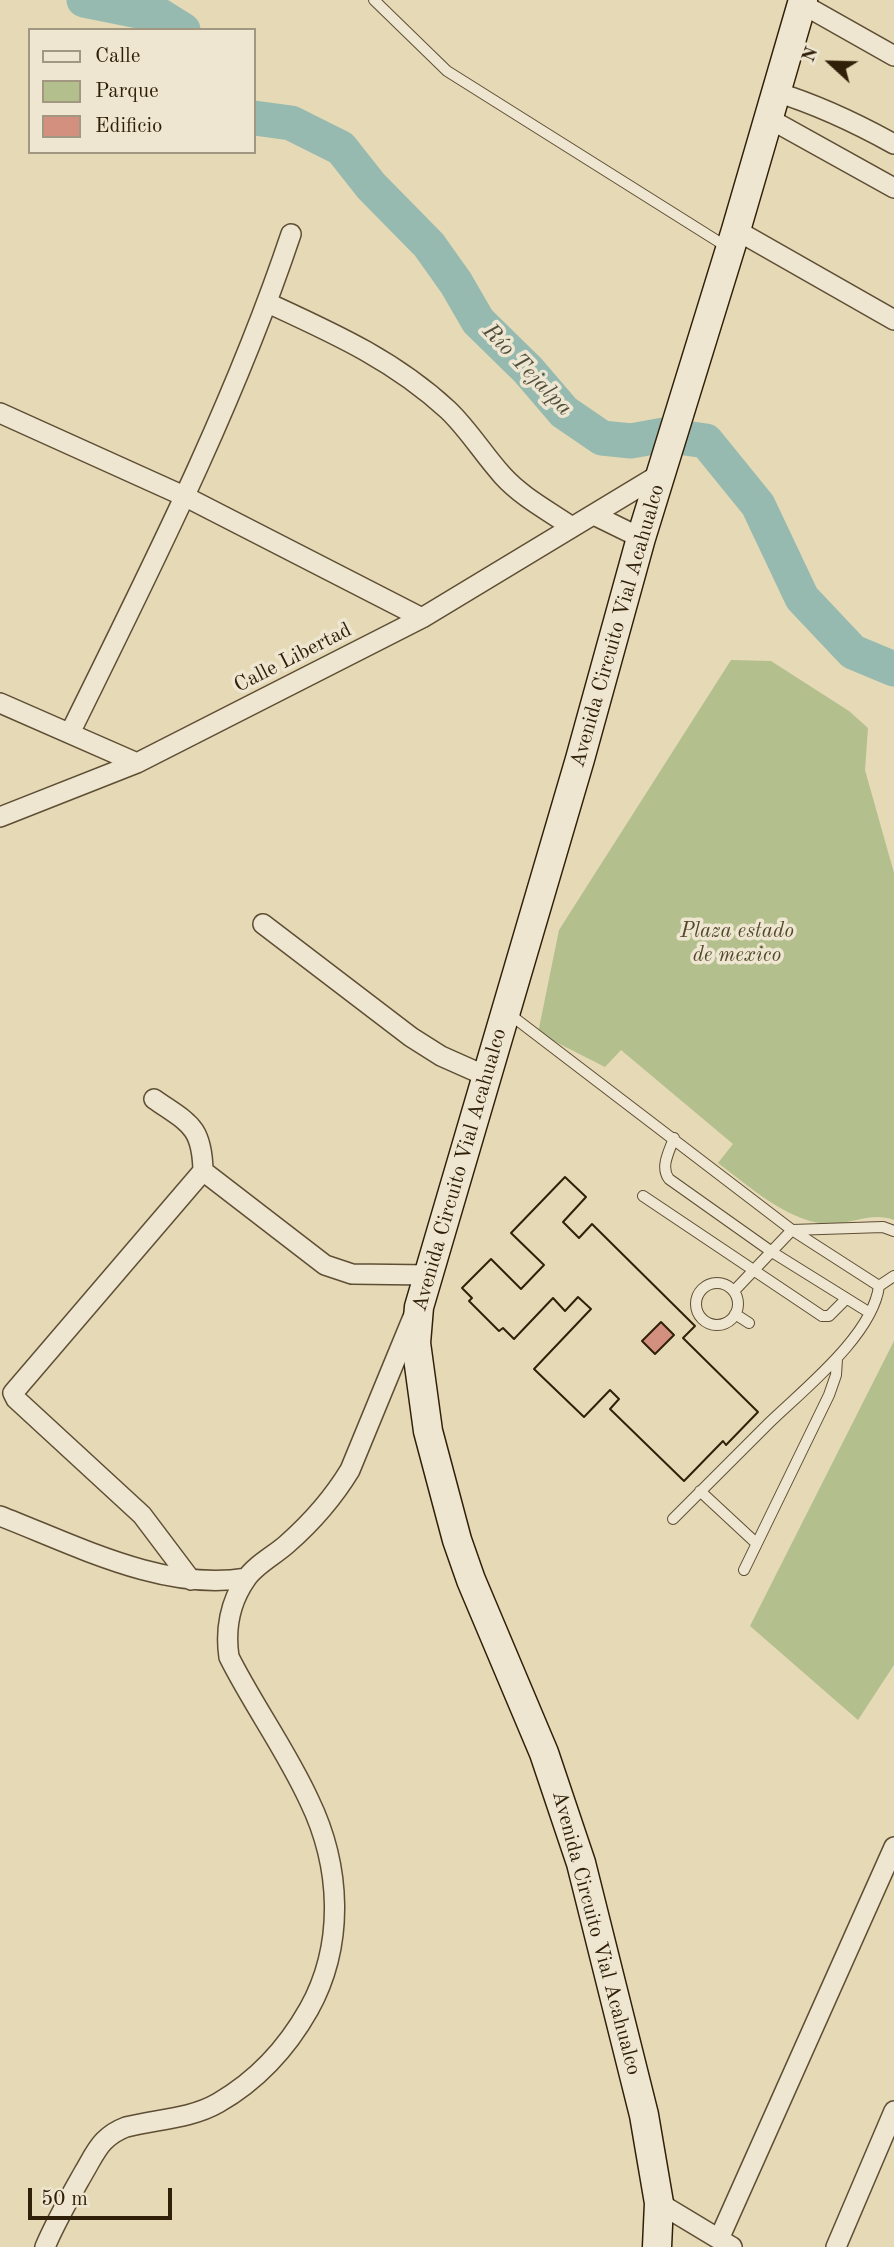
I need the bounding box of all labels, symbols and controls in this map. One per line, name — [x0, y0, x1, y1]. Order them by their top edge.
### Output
legend — [28, 28, 256, 154]
north arrow — [796, 28, 866, 98]
text: N — [800, 45, 823, 65]
text: Calle — [95, 46, 140, 67]
text: Parque — [95, 81, 159, 102]
text: Edificio — [95, 116, 163, 137]
water label: Río Tejalpa — [476, 318, 578, 422]
street label: Avenida Circuito Vial Acahualco — [565, 481, 671, 771]
street label: Calle Libertad — [230, 618, 356, 698]
park label: Plaza estado de mexico — [680, 918, 794, 968]
street label: Avenida Circuito Vial Acahualco — [407, 1025, 513, 1315]
street label: Avenida Circuito Vial Acahualco — [546, 1788, 646, 2078]
scale bar — [32, 2174, 175, 2218]
text: 50 m — [41, 2189, 88, 2210]

